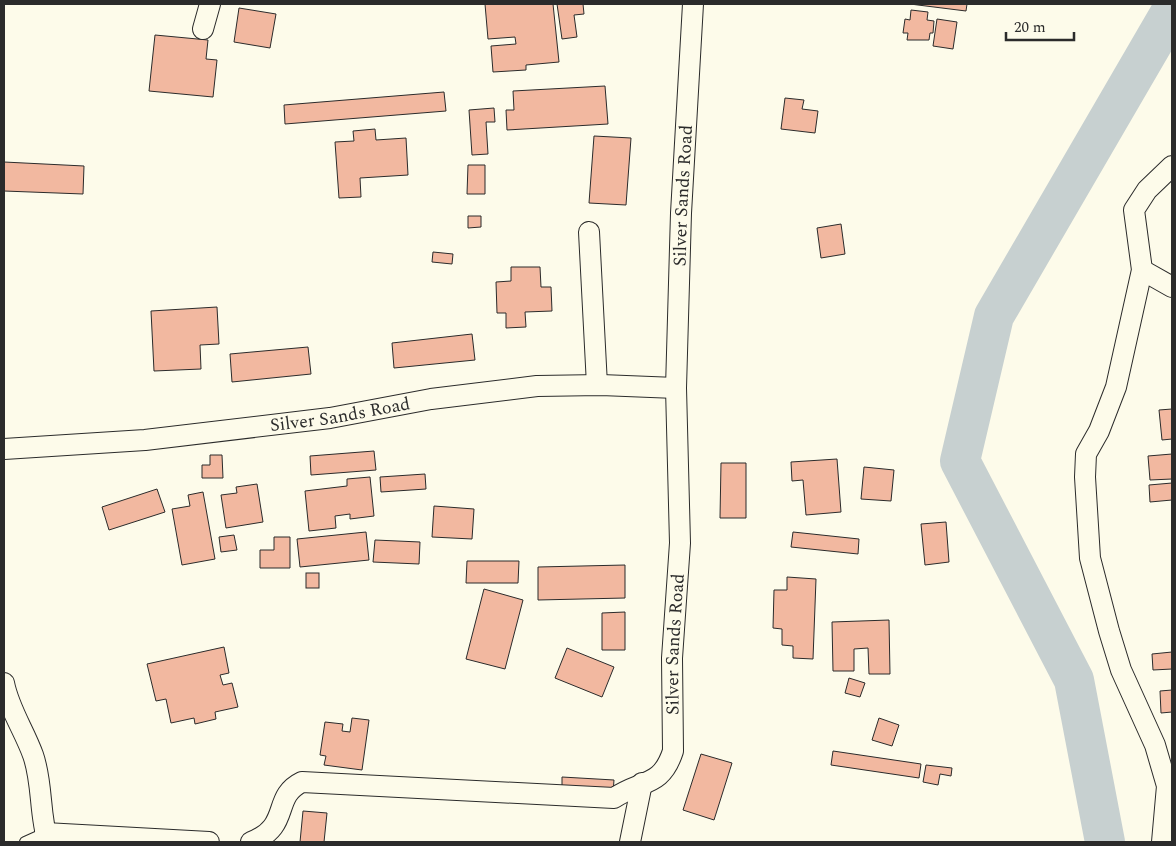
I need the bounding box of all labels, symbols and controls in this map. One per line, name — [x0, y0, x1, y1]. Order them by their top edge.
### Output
scale bar — [1006, 10, 1074, 42]
text: 20 m — [1014, 16, 1046, 39]
street label: Silver Sands Road — [666, 124, 700, 267]
street label: Silver Sands Road — [268, 390, 412, 439]
street label: Silver Sands Road — [659, 573, 692, 715]

